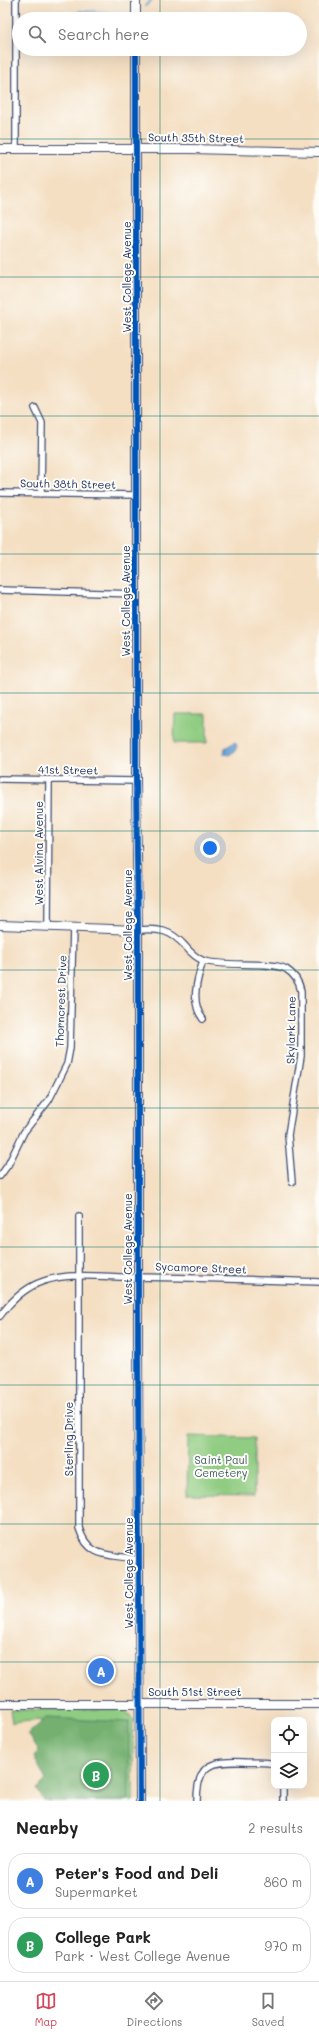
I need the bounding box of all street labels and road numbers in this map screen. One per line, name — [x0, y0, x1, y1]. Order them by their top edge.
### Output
street label: South 35th Street — [148, 129, 244, 146]
street label: West College Avenue — [119, 221, 134, 333]
street label: South 38th Street — [20, 475, 116, 492]
street label: West College Avenue — [118, 545, 133, 657]
street label: 41st Street — [38, 761, 98, 778]
street label: West Alvina Avenue — [31, 801, 46, 905]
street label: West College Avenue — [120, 869, 135, 981]
street label: Thorncrest Drive — [51, 955, 70, 1047]
street label: Skylark Lane — [282, 996, 299, 1064]
street label: West College Avenue — [120, 1193, 135, 1305]
street label: Sycamore Street — [155, 1258, 247, 1277]
street label: Sterling Drive — [61, 1402, 76, 1476]
street label: West College Avenue — [121, 1517, 136, 1629]
street label: South 51st Street — [148, 1684, 242, 1699]

